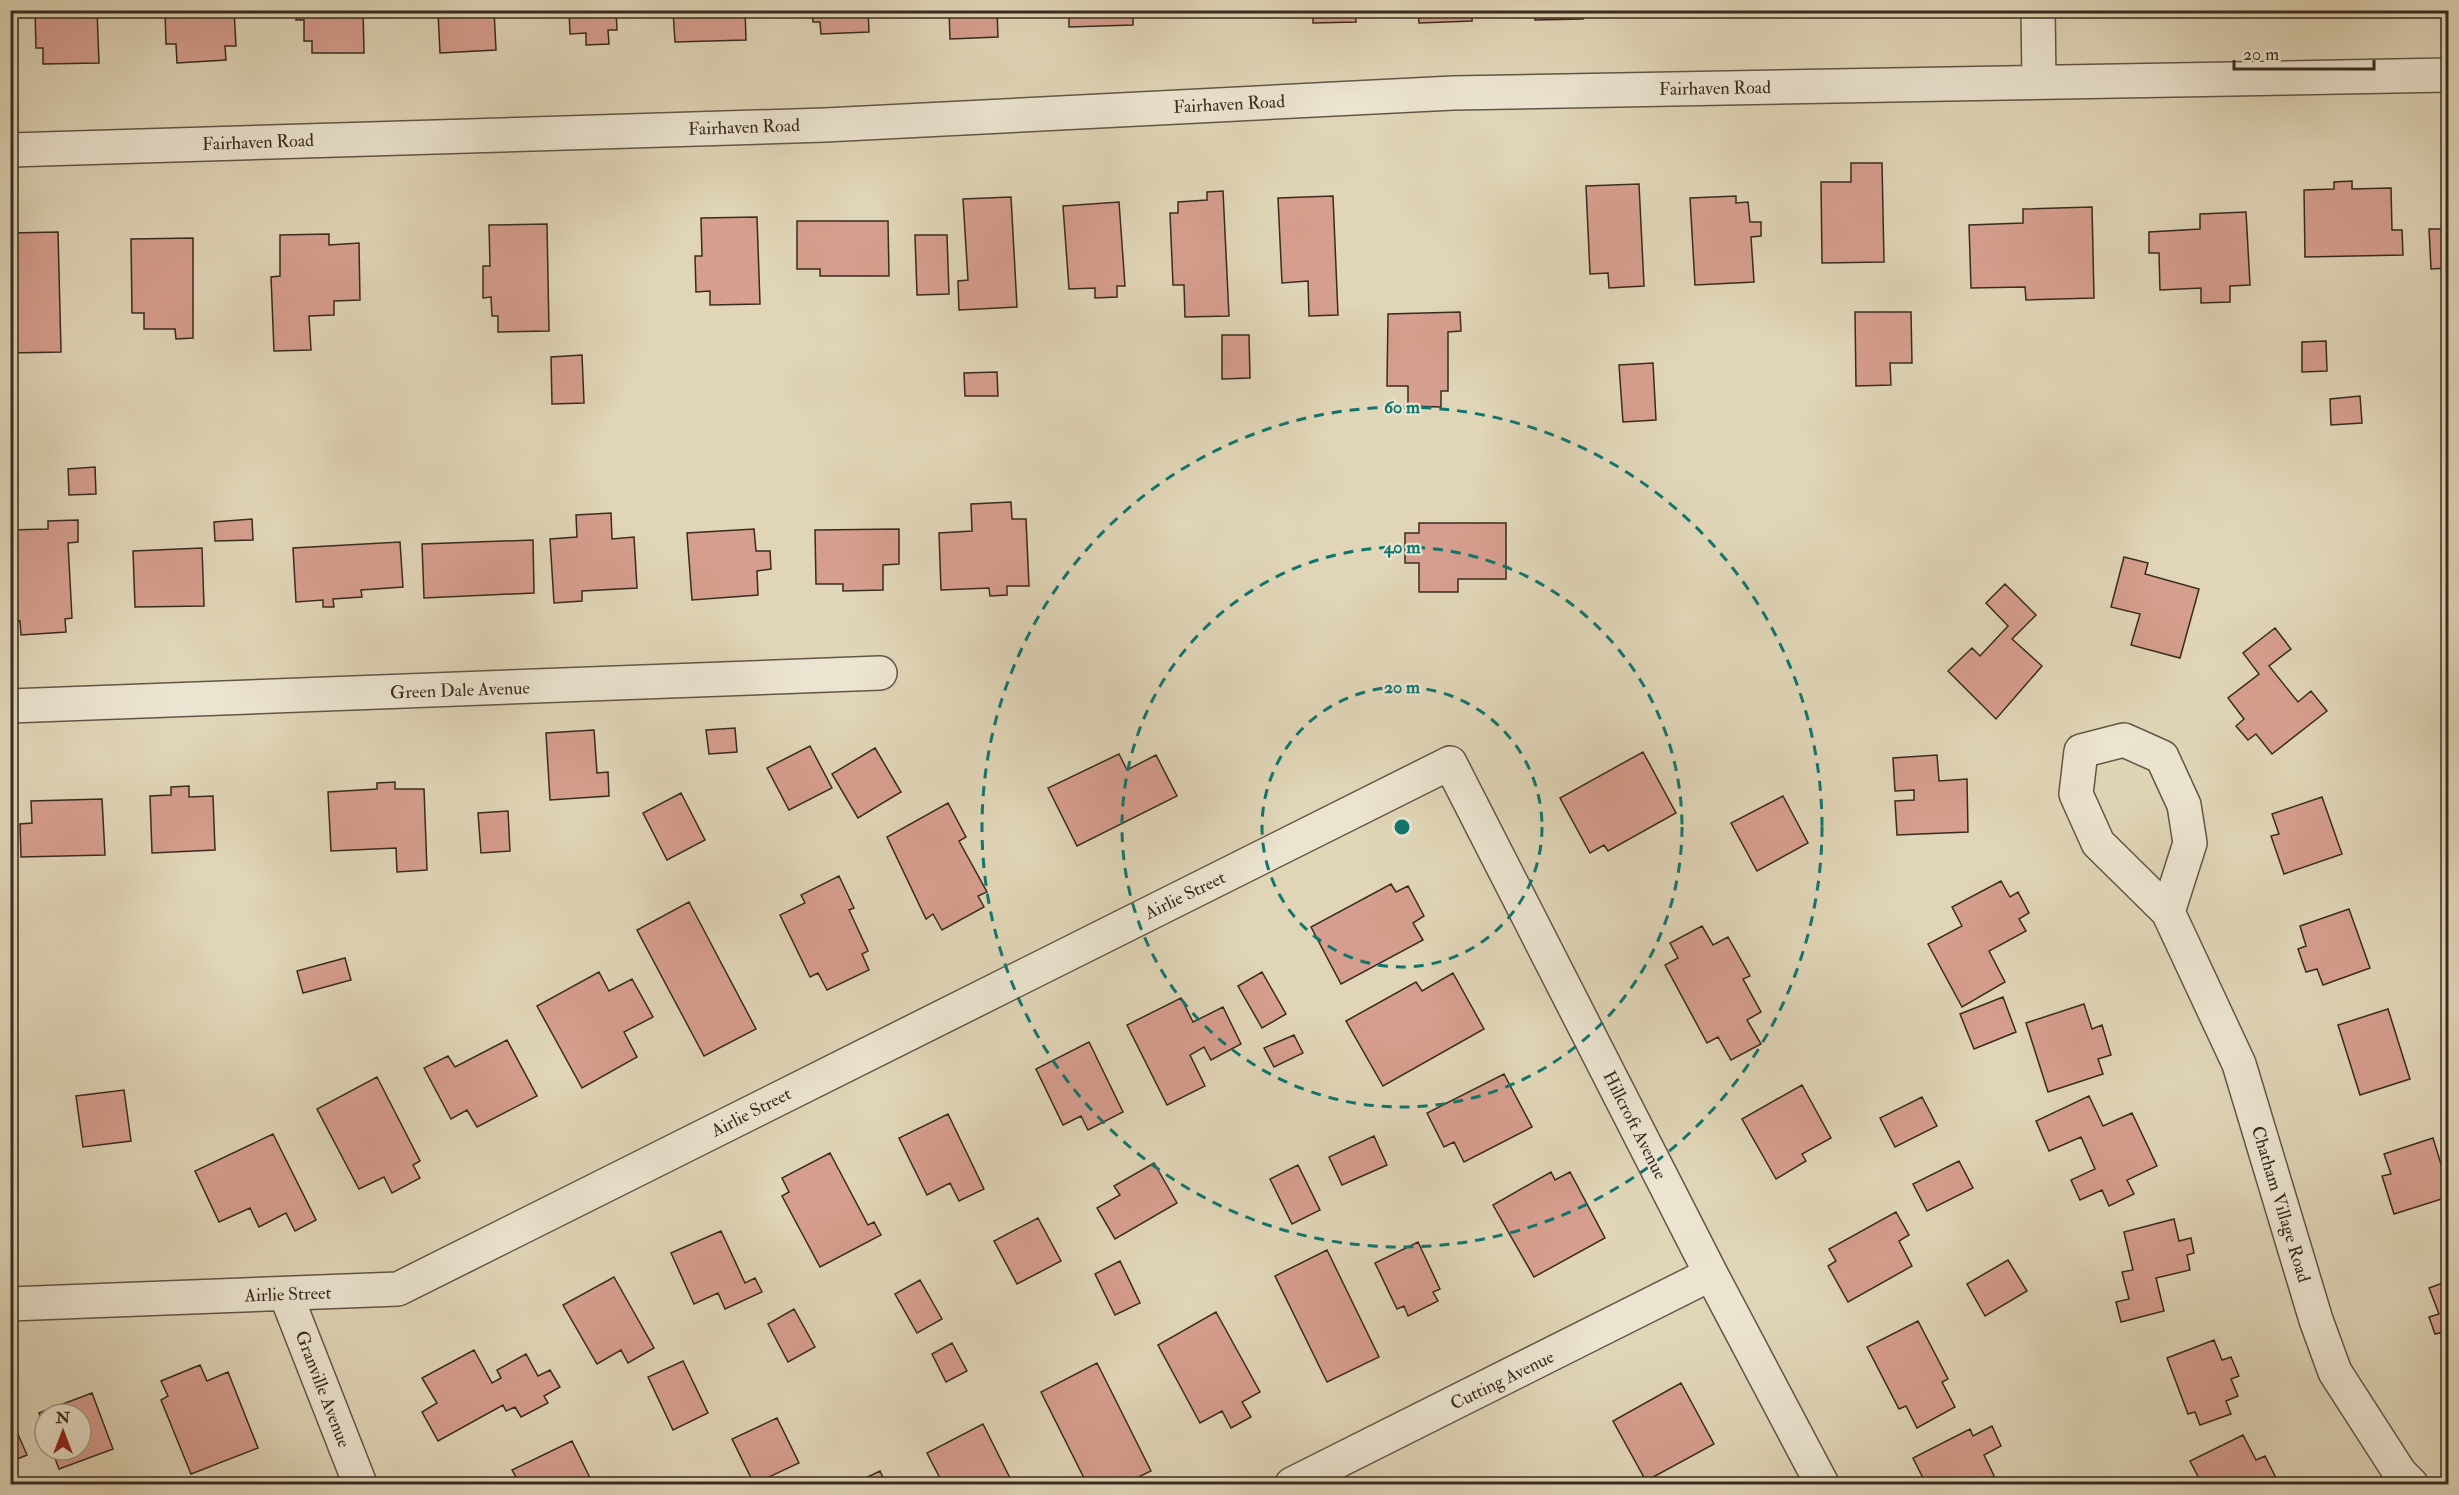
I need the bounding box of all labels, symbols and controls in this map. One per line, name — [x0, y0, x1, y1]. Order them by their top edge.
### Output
scale bar — [2234, 33, 2374, 71]
text: 20 m — [2243, 43, 2279, 66]
street label: Fairhaven Road — [1659, 76, 1771, 101]
street label: Fairhaven Road — [1172, 90, 1286, 119]
street label: Fairhaven Road — [688, 114, 801, 141]
street label: Fairhaven Road — [202, 129, 315, 156]
text: 60 m — [1384, 396, 1421, 419]
text: 40 m — [1383, 536, 1421, 559]
text: 20 m — [1384, 676, 1421, 699]
street label: Green Dale Avenue — [390, 677, 531, 704]
centre of rings — [1392, 817, 1412, 837]
street label: Airlie Street — [1140, 866, 1229, 925]
street label: Hillcroft Avenue — [1597, 1067, 1672, 1184]
street label: Airlie Street — [706, 1082, 795, 1143]
street label: Chatham Village Road — [2246, 1123, 2315, 1285]
street label: Airlie Street — [243, 1281, 332, 1308]
street label: Granville Avenue — [290, 1327, 356, 1451]
street label: Cutting Avenue — [1446, 1345, 1558, 1416]
north arrow — [33, 1402, 93, 1462]
text: N — [55, 1408, 71, 1428]

